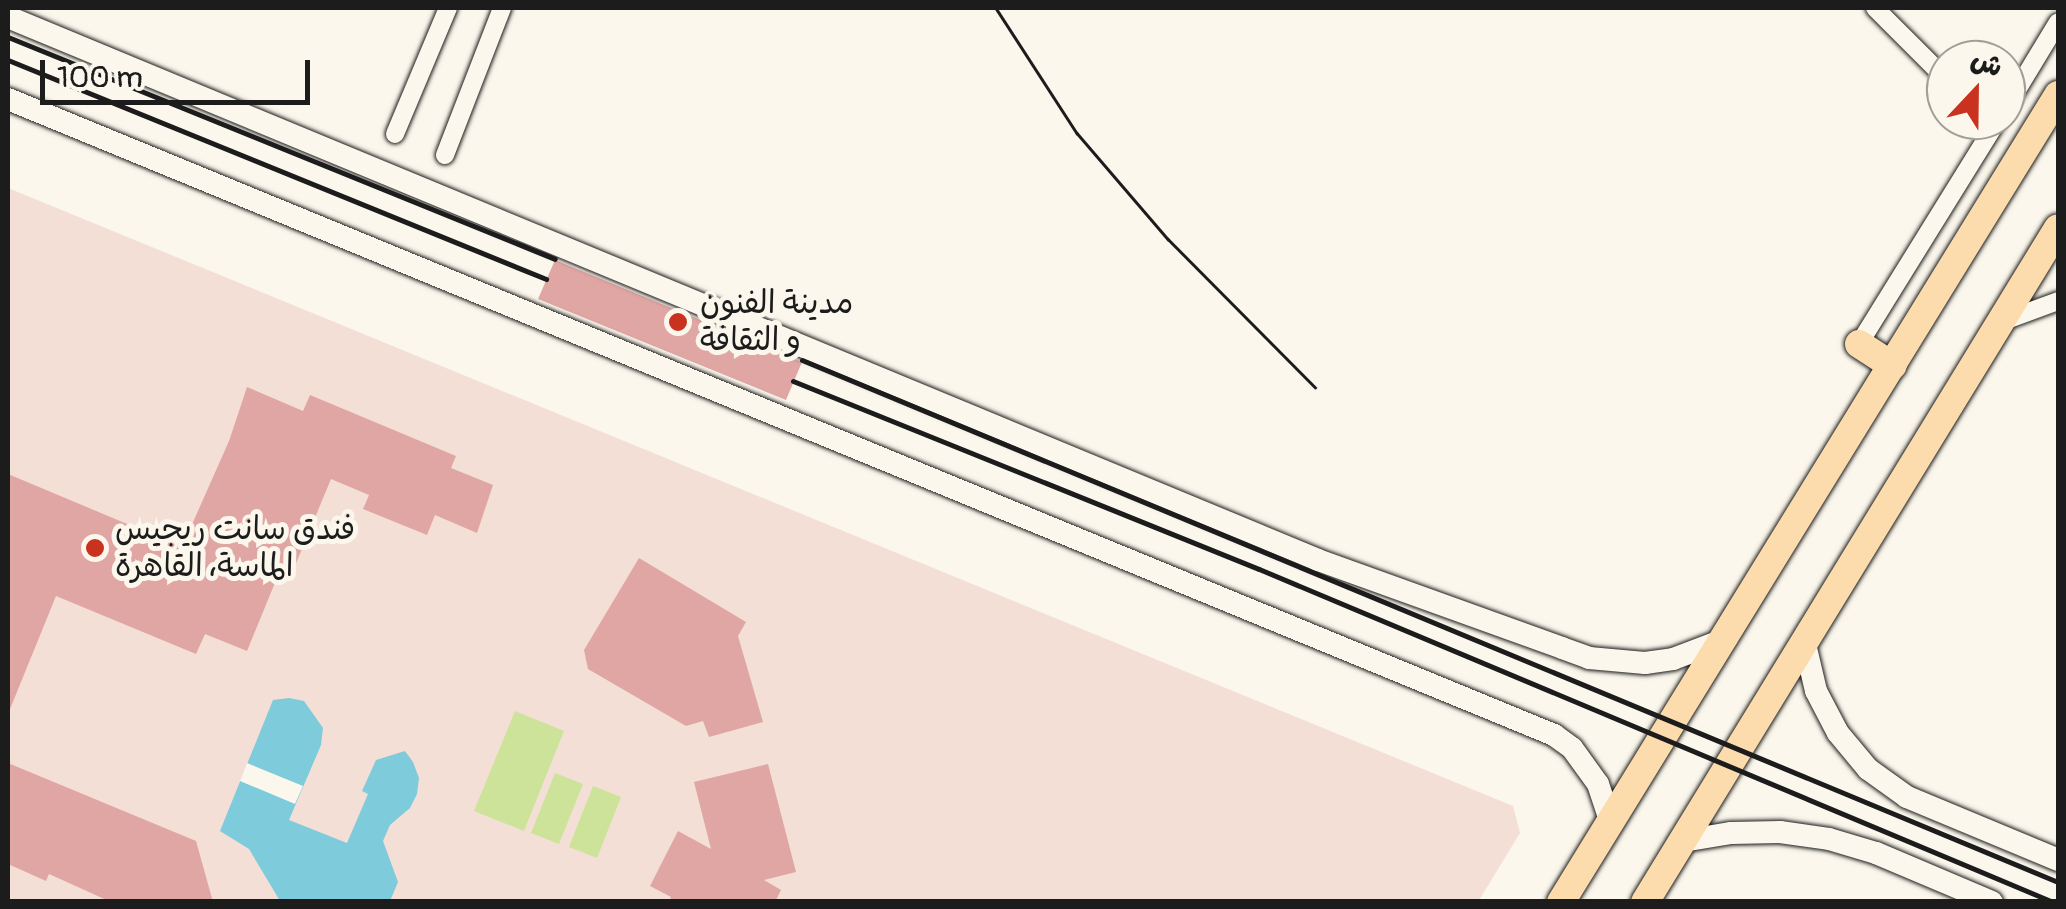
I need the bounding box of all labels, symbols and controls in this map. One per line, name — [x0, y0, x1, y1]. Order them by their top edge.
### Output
scale bar — [45, 40, 315, 102]
north arrow — [1926, 40, 2026, 140]
text: ش — [1966, 42, 2008, 86]
text: 100 m — [57, 59, 143, 96]
place label: مدينة الفنون و الثقافة — [700, 285, 853, 360]
marker: مدينة الفنون و الثقافة — [665, 309, 691, 335]
place label: فندق سانت ريجيس الماسة، القاهرة — [115, 511, 355, 586]
marker: فندق سانت ريجيس الماسة، القاهرة — [84, 537, 106, 559]

